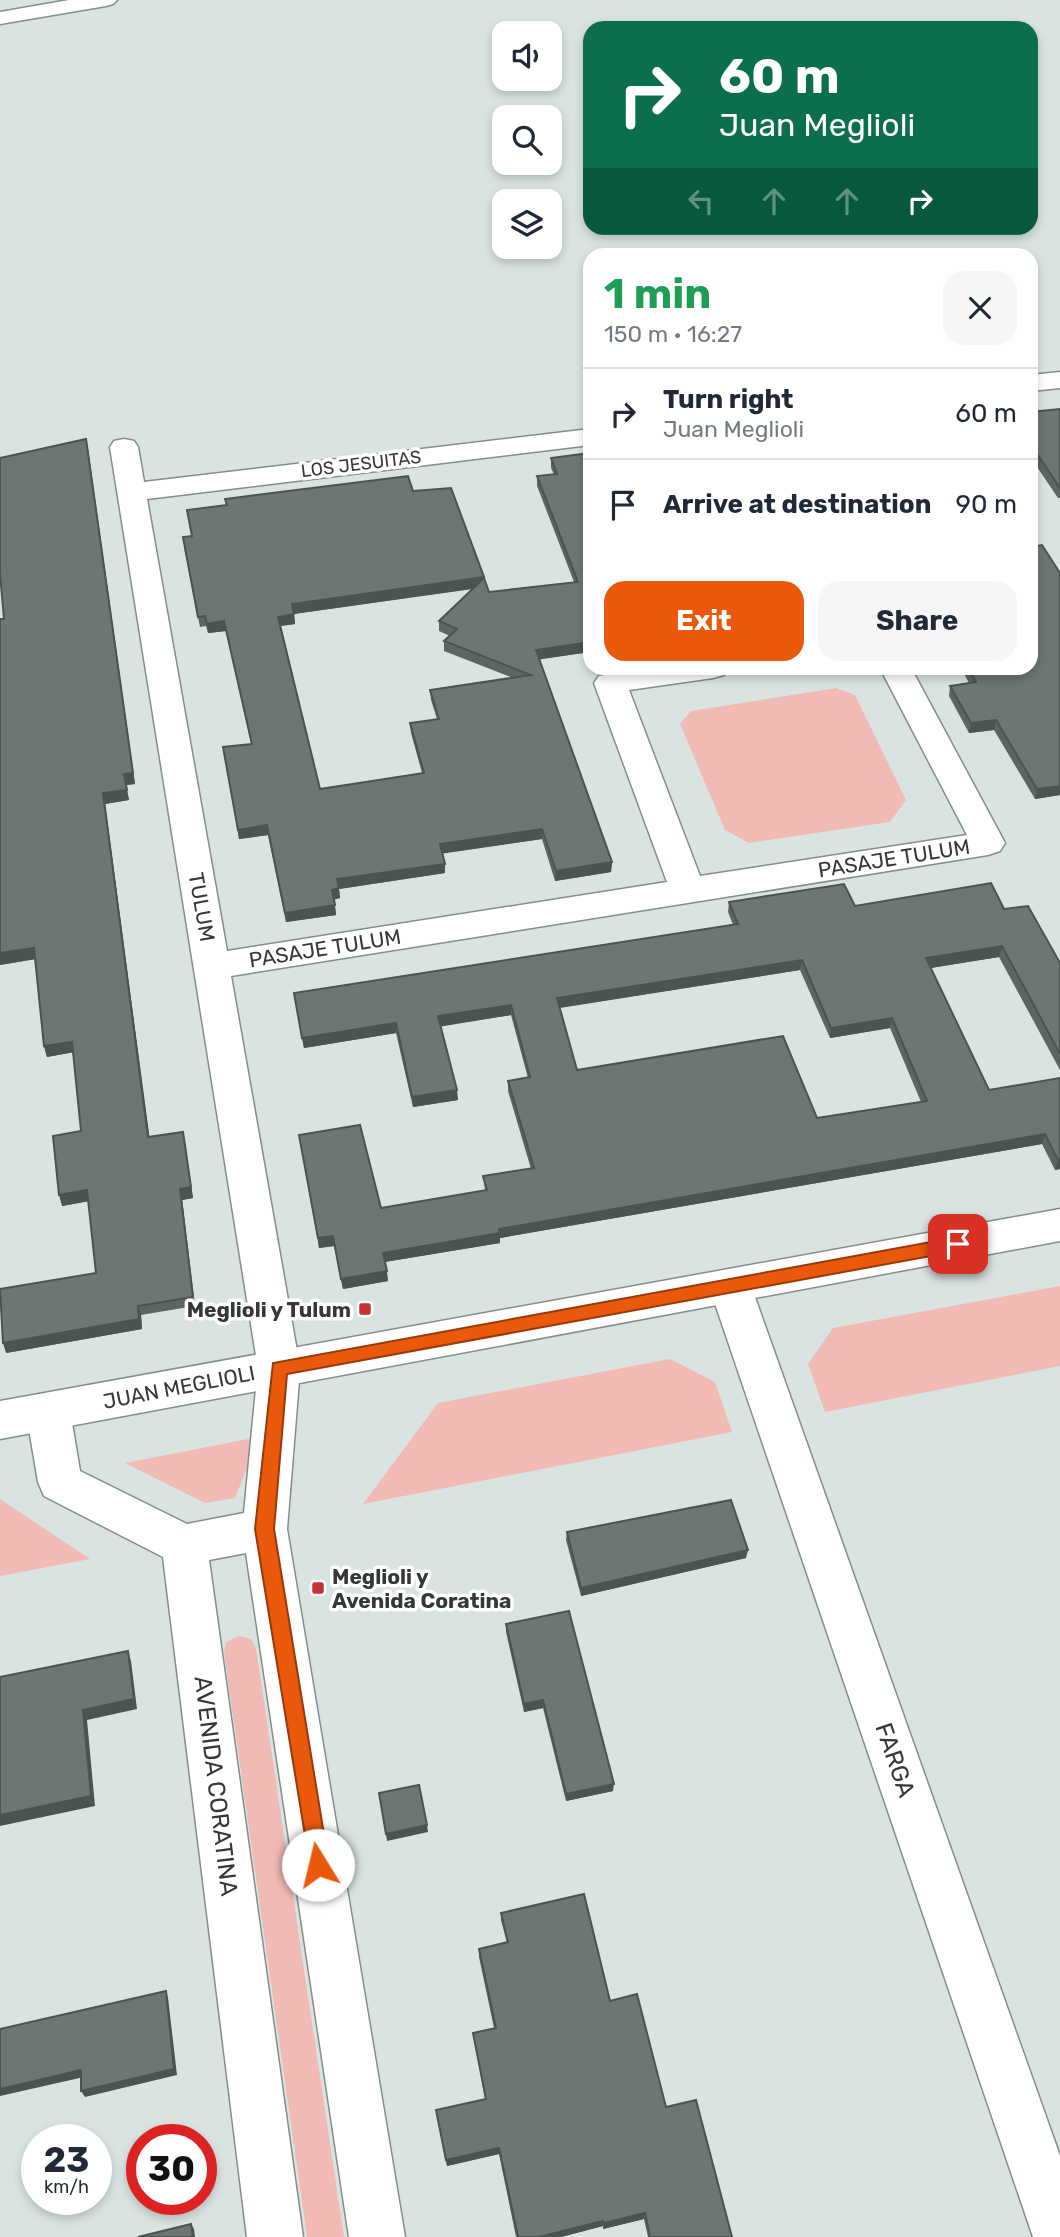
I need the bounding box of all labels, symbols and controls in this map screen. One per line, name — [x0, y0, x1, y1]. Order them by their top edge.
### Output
map controls — [492, 21, 562, 259]
button: sound — [492, 21, 562, 91]
text: 60 m — [719, 47, 840, 105]
icon: right — [604, 49, 695, 140]
button: search — [492, 105, 562, 175]
text: Juan Meglioli — [719, 106, 915, 144]
icon: left — [682, 182, 720, 220]
icon: ahead — [755, 182, 793, 220]
icon: ahead — [828, 182, 866, 220]
icon: right — [901, 182, 939, 220]
button: layers — [492, 189, 562, 259]
text: 1 min — [604, 269, 711, 319]
button: close — [943, 271, 1017, 345]
text: 150 m · 16:27 — [604, 320, 742, 348]
text: Turn right — [663, 384, 793, 415]
icon: right — [604, 395, 642, 433]
text: 60 m — [955, 398, 1017, 429]
text: Juan Meglioli — [663, 415, 804, 443]
street label: LOS JESUITAS — [300, 446, 422, 482]
icon: arrive — [604, 486, 642, 524]
text: Arrive at destination — [663, 489, 931, 520]
text: 90 m — [956, 489, 1017, 520]
button: Exit — [604, 581, 804, 661]
button: Share — [818, 581, 1017, 661]
street label: PASAJE TULUM — [816, 834, 972, 882]
street label: TULUM — [184, 870, 220, 944]
street label: PASAJE TULUM — [247, 924, 403, 972]
pin — [928, 1214, 988, 1274]
icon: arrive — [939, 1225, 977, 1263]
place label: Meglioli y Tulum — [187, 1297, 351, 1322]
marker: Meglioli y Tulum — [357, 1301, 373, 1317]
street label: JUAN MEGLIOLI — [101, 1360, 257, 1414]
place label: Meglioli y Avenida Coratina — [332, 1564, 511, 1613]
marker: Meglioli y Avenida Coratina — [310, 1580, 326, 1596]
street label: AVENIDA CORATINA — [189, 1674, 243, 1898]
street label: FARGA — [869, 1719, 921, 1801]
position arrow — [281, 1828, 355, 1902]
speed limit sign: 30 — [126, 2124, 217, 2215]
text: 23 — [44, 2139, 89, 2181]
text: km/h — [44, 2176, 89, 2198]

